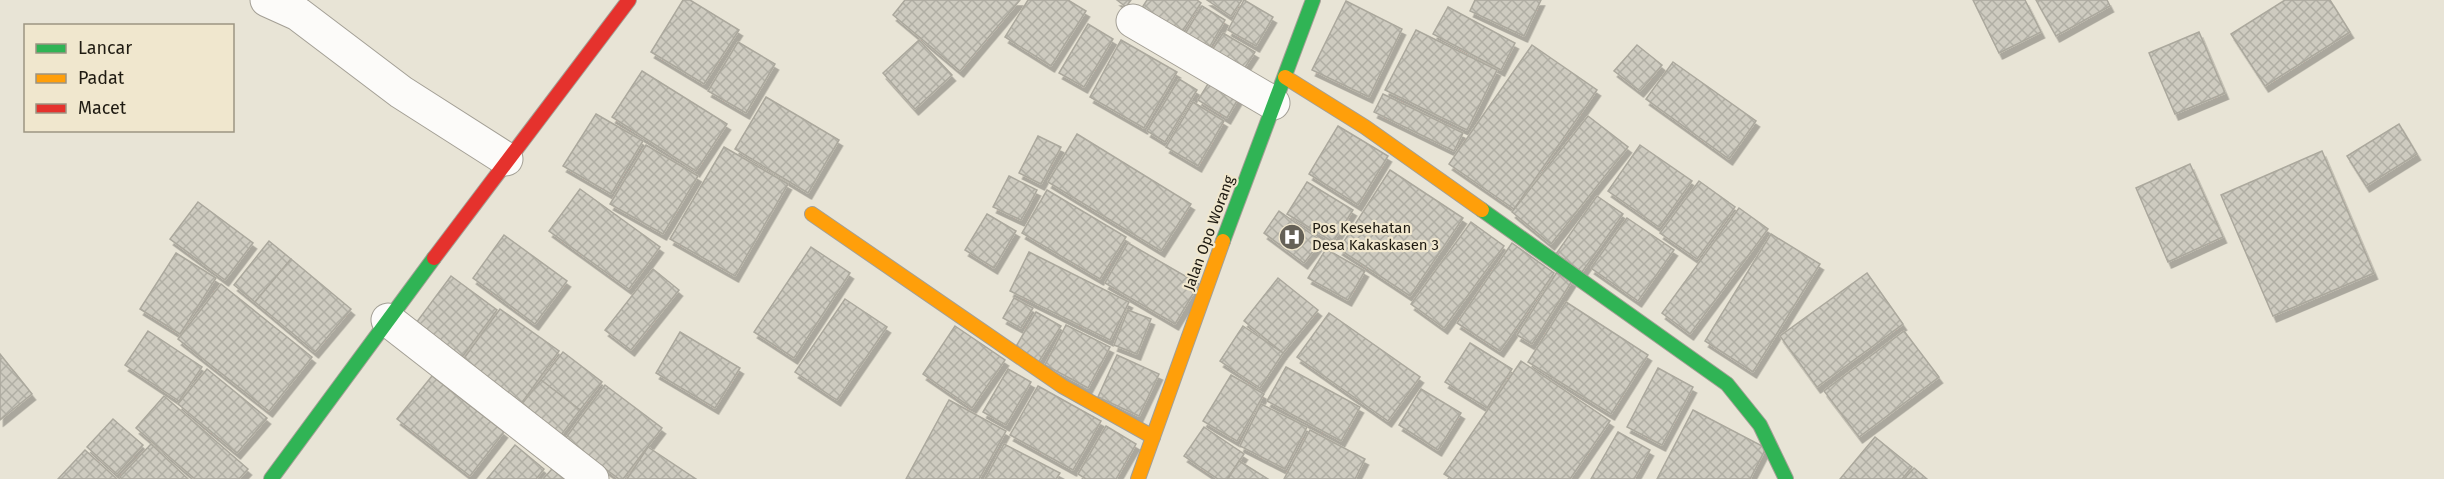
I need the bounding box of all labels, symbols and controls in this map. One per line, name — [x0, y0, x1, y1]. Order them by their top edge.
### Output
legend — [24, 24, 234, 132]
text: Lancar — [78, 37, 132, 59]
text: Padat — [78, 67, 125, 89]
text: Macet — [78, 97, 127, 119]
street label: Jalan Opo Worang — [1180, 173, 1238, 293]
place label: Pos Kesehatan Desa Kakaskasen 3 — [1312, 219, 1439, 254]
hospital icon: Pos Kesehatan Desa Kakaskasen 3 — [1277, 222, 1307, 252]

